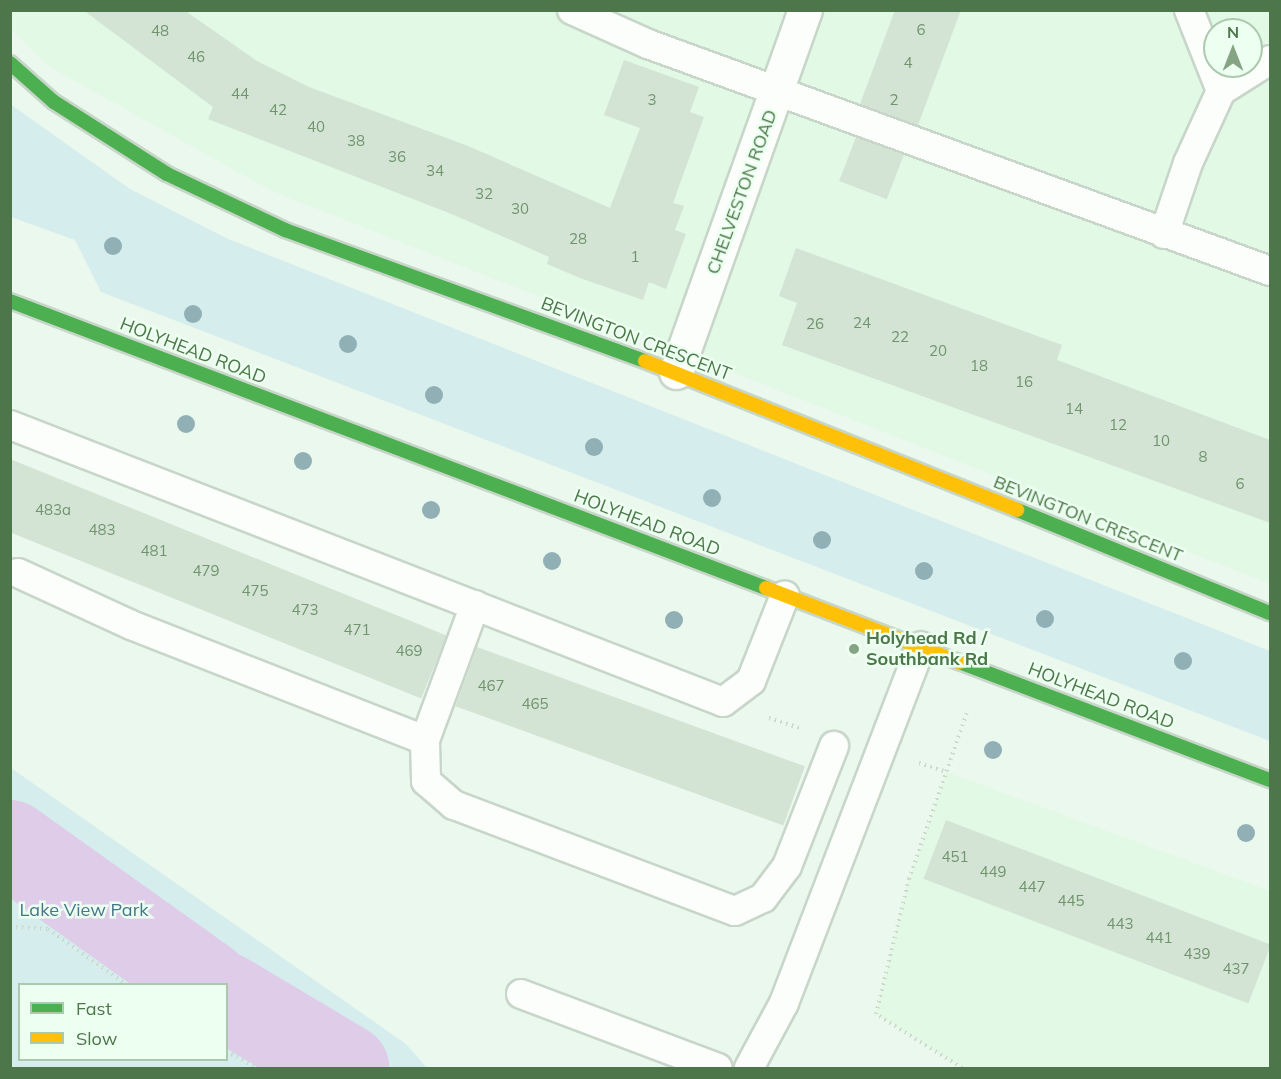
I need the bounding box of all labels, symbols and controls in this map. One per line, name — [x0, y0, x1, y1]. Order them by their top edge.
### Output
north arrow — [1203, 18, 1263, 78]
house number: 6 — [917, 21, 925, 39]
house number: 48 — [151, 22, 169, 40]
text: N — [1227, 22, 1239, 42]
house number: 46 — [187, 48, 205, 66]
house number: 4 — [904, 54, 912, 72]
house number: 44 — [231, 85, 249, 103]
house number: 3 — [648, 91, 656, 109]
house number: 2 — [890, 91, 898, 109]
house number: 42 — [269, 101, 287, 119]
street label: CHELVESTON ROAD — [702, 107, 782, 277]
house number: 40 — [307, 118, 325, 136]
house number: 38 — [347, 132, 365, 150]
house number: 36 — [388, 148, 406, 166]
house number: 34 — [426, 162, 444, 180]
house number: 32 — [475, 185, 493, 203]
house number: 30 — [511, 200, 529, 218]
house number: 28 — [569, 230, 587, 248]
house number: 1 — [631, 248, 639, 266]
street label: BEVINGTON CRESCENT — [538, 293, 734, 385]
street label: HOLYHEAD ROAD — [117, 313, 269, 389]
house number: 24 — [853, 314, 871, 332]
house number: 26 — [806, 315, 824, 333]
house number: 22 — [891, 328, 909, 346]
house number: 20 — [929, 342, 947, 360]
house number: 18 — [970, 357, 988, 375]
house number: 16 — [1015, 373, 1033, 391]
house number: 14 — [1065, 400, 1083, 418]
house number: 12 — [1109, 416, 1127, 434]
house number: 10 — [1152, 432, 1170, 450]
house number: 8 — [1199, 448, 1207, 466]
street label: BEVINGTON CRESCENT — [990, 471, 1186, 567]
house number: 6 — [1236, 475, 1244, 493]
street label: HOLYHEAD ROAD — [571, 485, 723, 561]
house number: 483a — [35, 501, 71, 519]
house number: 483 — [89, 521, 115, 539]
house number: 481 — [141, 542, 167, 560]
house number: 479 — [193, 562, 219, 580]
house number: 475 — [242, 582, 268, 600]
house number: 473 — [292, 601, 318, 619]
house number: 471 — [344, 621, 370, 639]
place label: Holyhead Rd / Southbank Rd — [866, 628, 988, 670]
house number: 469 — [396, 642, 422, 660]
marker: Holyhead Rd / Southbank Rd — [847, 642, 861, 656]
street label: HOLYHEAD ROAD — [1025, 658, 1177, 734]
house number: 467 — [478, 677, 504, 695]
house number: 465 — [522, 695, 548, 713]
house number: 451 — [942, 848, 968, 866]
house number: 449 — [980, 863, 1006, 881]
house number: 447 — [1019, 878, 1045, 896]
house number: 445 — [1058, 892, 1084, 910]
park label: Lake View Park — [20, 899, 148, 921]
house number: 443 — [1107, 915, 1133, 933]
house number: 441 — [1146, 929, 1172, 947]
house number: 439 — [1184, 945, 1210, 963]
house number: 437 — [1223, 960, 1249, 978]
legend — [18, 983, 228, 1061]
text: Fast — [76, 997, 112, 1020]
text: Slow — [76, 1027, 117, 1050]

